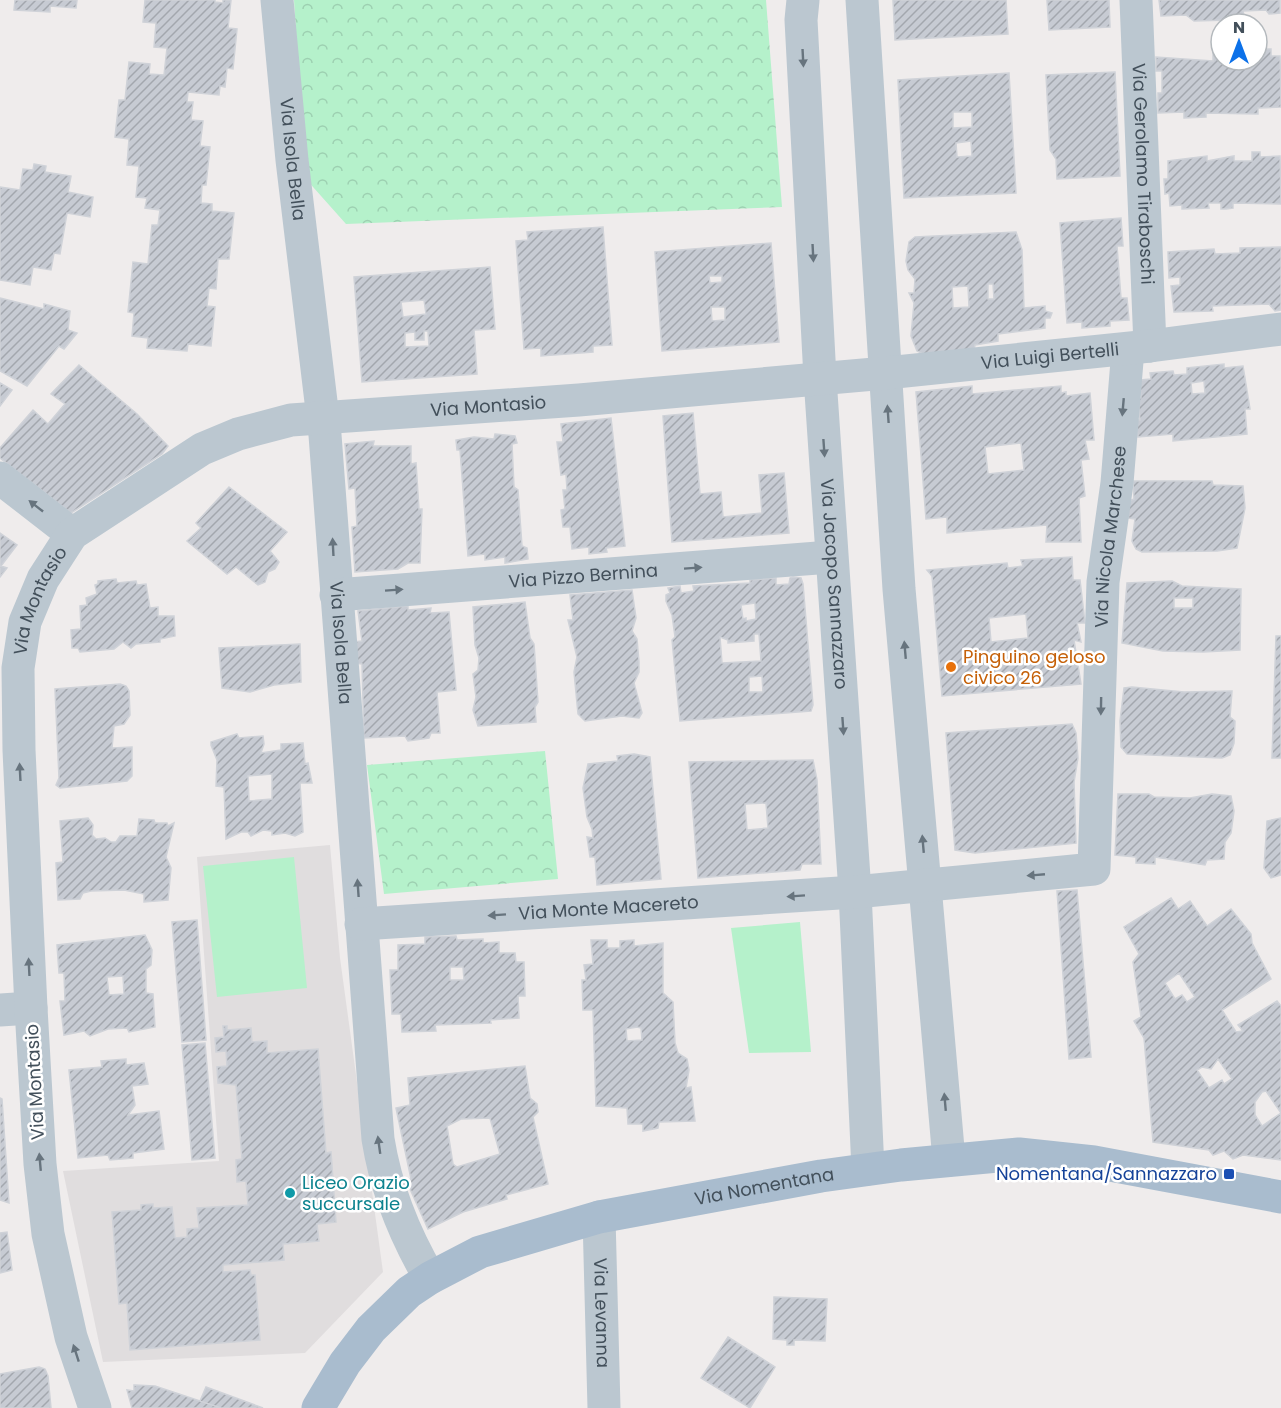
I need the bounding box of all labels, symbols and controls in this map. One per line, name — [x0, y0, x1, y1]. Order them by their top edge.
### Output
north arrow — [1209, 12, 1269, 72]
text: N — [1233, 16, 1245, 39]
one-way arrow — [798, 49, 807, 68]
street label: Via Gerolamo Tiraboschi — [1127, 63, 1161, 285]
street label: Via Isola Bella — [274, 97, 312, 222]
one-way arrow — [808, 244, 817, 263]
street label: Via Luigi Bertelli — [980, 336, 1120, 375]
street label: Via Montasio — [429, 389, 547, 422]
one-way arrow — [1119, 397, 1128, 416]
one-way arrow — [884, 404, 893, 423]
one-way arrow — [819, 438, 829, 457]
street label: Via Nicola Marchese — [1089, 445, 1132, 628]
street label: Via Jacopo Sannazzaro — [815, 478, 854, 690]
one-way arrow — [28, 500, 44, 512]
one-way arrow — [329, 538, 338, 557]
street label: Via Montasio — [7, 541, 73, 657]
street label: Via Pizzo Bernina — [508, 557, 659, 594]
one-way arrow — [684, 563, 703, 572]
street label: Via Isola Bella — [324, 580, 358, 705]
one-way arrow — [384, 585, 403, 595]
one-way arrow — [900, 641, 910, 660]
place label: Pinguino geloso civico 26 — [963, 644, 1106, 690]
marker: Pinguino geloso civico 26 — [944, 660, 958, 674]
one-way arrow — [1096, 696, 1105, 715]
one-way arrow — [839, 717, 848, 736]
one-way arrow — [16, 763, 25, 782]
one-way arrow — [918, 835, 928, 854]
one-way arrow — [1026, 870, 1045, 880]
one-way arrow — [354, 879, 363, 898]
street label: Via Monte Macereto — [518, 889, 699, 926]
one-way arrow — [787, 891, 806, 900]
one-way arrow — [487, 910, 506, 920]
one-way arrow — [24, 957, 34, 976]
street label: Via Montasio — [19, 1023, 50, 1141]
one-way arrow — [940, 1092, 950, 1111]
one-way arrow — [375, 1136, 384, 1155]
one-way arrow — [35, 1152, 45, 1171]
street label: Via Nomentana — [692, 1161, 836, 1211]
place label: Nomentana/Sannazzaro — [996, 1161, 1217, 1186]
marker: Nomentana/Sannazzaro — [1222, 1167, 1236, 1181]
place label: Liceo Orazio succursale — [302, 1170, 410, 1216]
marker: Liceo Orazio succursale — [283, 1186, 297, 1200]
street label: Via Levanna — [588, 1258, 616, 1368]
one-way arrow — [71, 1344, 80, 1362]

